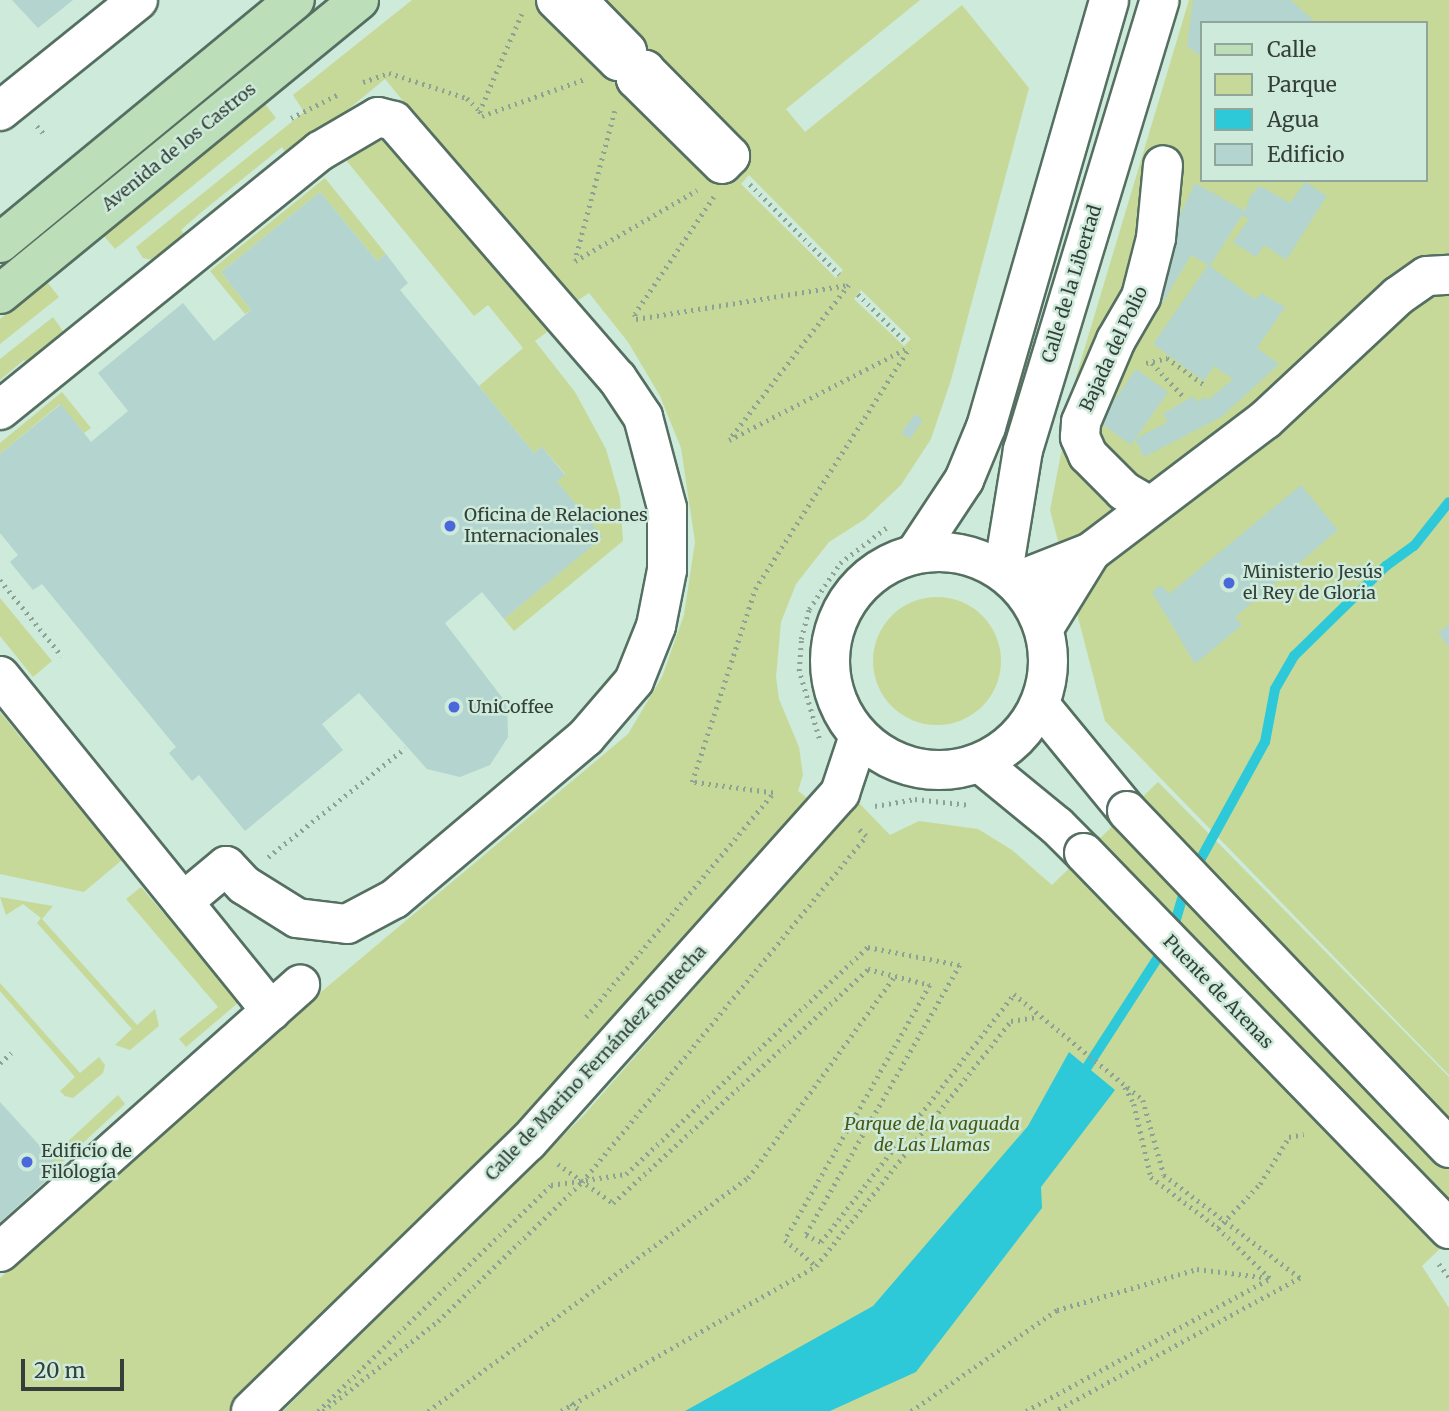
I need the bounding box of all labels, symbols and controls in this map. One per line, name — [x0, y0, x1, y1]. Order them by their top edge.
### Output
legend — [1200, 21, 1428, 182]
text: Calle — [1267, 36, 1316, 63]
text: Parque — [1267, 71, 1337, 98]
street label: Avenida de los Castros — [98, 78, 260, 216]
text: Agua — [1267, 106, 1319, 133]
text: Edificio — [1267, 141, 1344, 168]
street label: Calle de la Libertad — [1038, 203, 1106, 365]
street label: Bajada del Polio — [1076, 283, 1152, 415]
place label: Oficina de Relaciones Internacionales — [464, 505, 648, 548]
marker: Oficina de Relaciones Internacionales — [442, 518, 458, 534]
place label: Ministerio Jesús el Rey de Gloria — [1243, 562, 1382, 604]
marker: Ministerio Jesús el Rey de Gloria — [1221, 575, 1237, 591]
place label: UniCoffee — [468, 696, 553, 718]
marker: UniCoffee — [446, 699, 462, 715]
street label: Puente de Arenas — [1158, 931, 1278, 1053]
street label: Calle de Marino Fernández Fontecha — [481, 941, 711, 1185]
park label: Parque de la vaguada de Las Llamas — [844, 1114, 1020, 1156]
place label: Edificio de Filología — [41, 1141, 132, 1184]
marker: Edificio de Filología — [19, 1154, 35, 1170]
scale bar — [24, 1344, 128, 1388]
text: 20 m — [34, 1357, 85, 1384]

